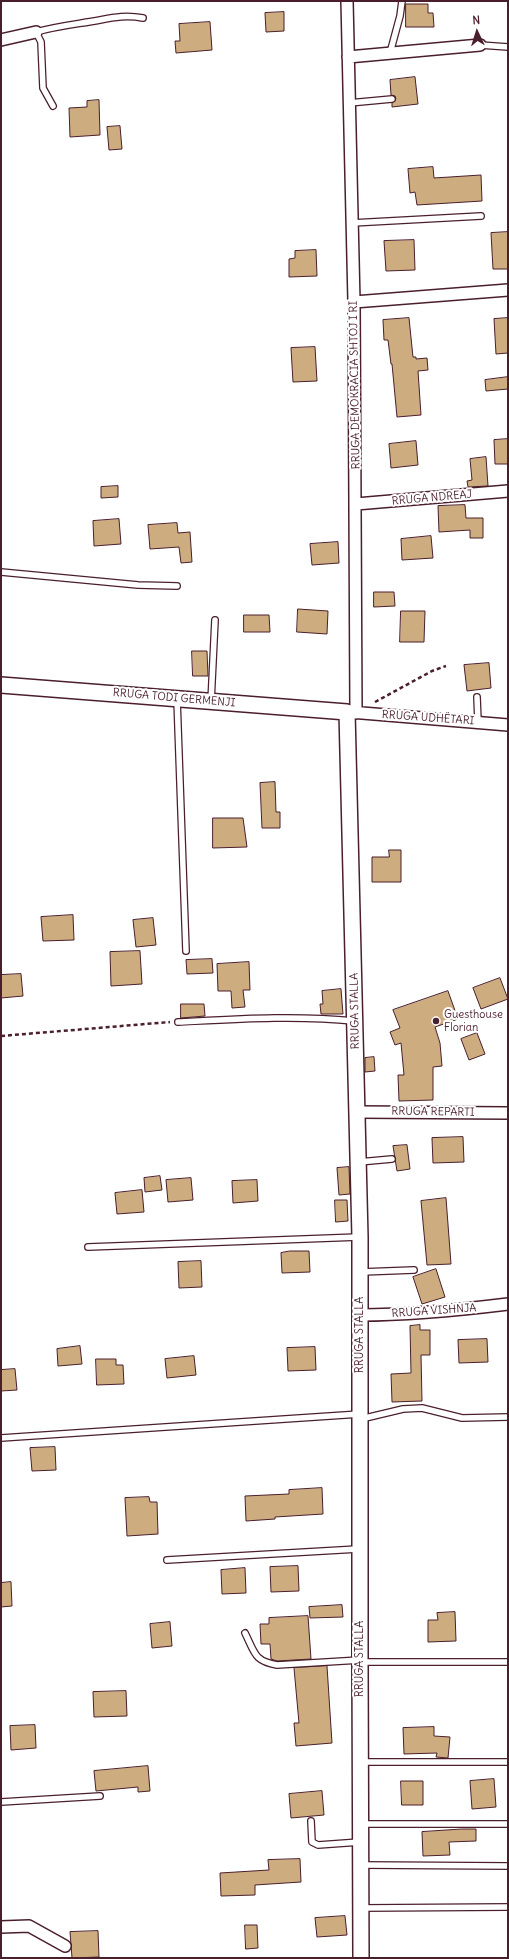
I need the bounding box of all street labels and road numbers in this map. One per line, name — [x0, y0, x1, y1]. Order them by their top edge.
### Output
street label: RRUGA DEMOKRACIA SHTOJ I RI — [347, 301, 363, 469]
street label: RRUGA NDREAJ — [391, 488, 473, 508]
street label: RRUGA TODI GERMENJI — [112, 686, 236, 710]
street label: RRUGA UDHËTARI — [381, 708, 475, 728]
street label: RRUGA STALLA — [348, 973, 362, 1049]
street label: RRUGA REPARTI — [391, 1105, 475, 1119]
street label: RRUGA STALLA — [353, 1297, 367, 1373]
street label: RRUGA VISHNJA — [391, 1301, 477, 1321]
street label: RRUGA STALLA — [353, 1621, 367, 1697]

